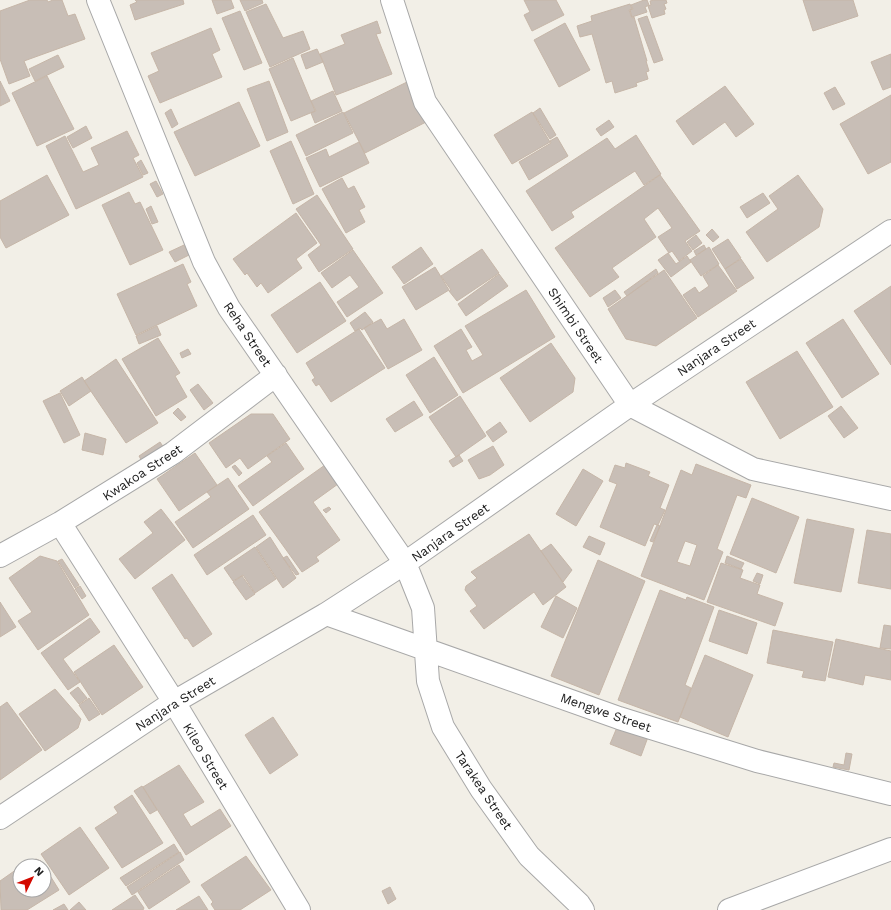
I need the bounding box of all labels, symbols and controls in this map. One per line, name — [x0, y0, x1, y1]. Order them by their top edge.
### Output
street label: Shimbi Street — [545, 285, 607, 366]
street label: Reha Street — [221, 299, 275, 370]
street label: Nanjara Street — [674, 315, 759, 379]
street label: Kwakoa Street — [100, 441, 185, 504]
street label: Nanjara Street — [409, 500, 492, 565]
street label: Nanjara Street — [133, 673, 218, 734]
street label: Mengwe Street — [558, 690, 654, 735]
street label: Kileo Street — [180, 720, 232, 793]
street label: Tarakea Street — [452, 748, 516, 833]
north arrow — [12, 858, 52, 898]
text: N — [31, 864, 46, 879]

